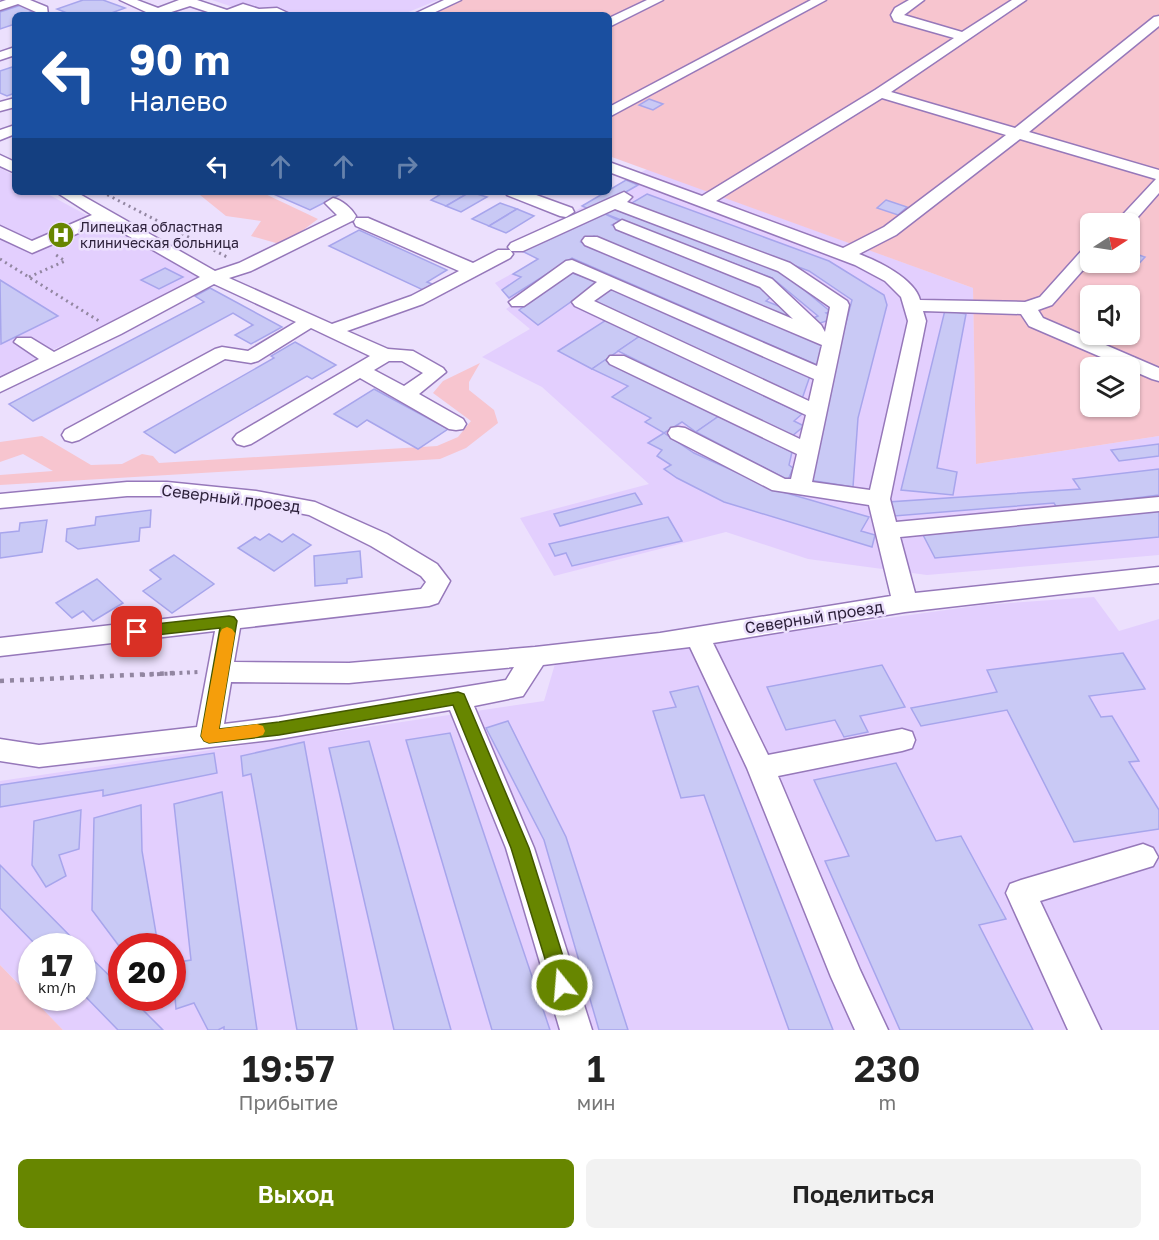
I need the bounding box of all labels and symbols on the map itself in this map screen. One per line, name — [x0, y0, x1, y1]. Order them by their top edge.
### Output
north arrow — [1080, 213, 1140, 273]
place label: Липецкая областная клиническая больница — [80, 218, 239, 251]
hospital icon: Липецкая областная клиническая больница — [46, 220, 76, 250]
street label: Северный проезд — [160, 480, 302, 516]
street label: Северный проезд — [743, 596, 885, 638]
pin — [111, 606, 162, 657]
speed limit sign: 20 — [108, 933, 186, 1011]
position arrow — [530, 953, 594, 1017]

